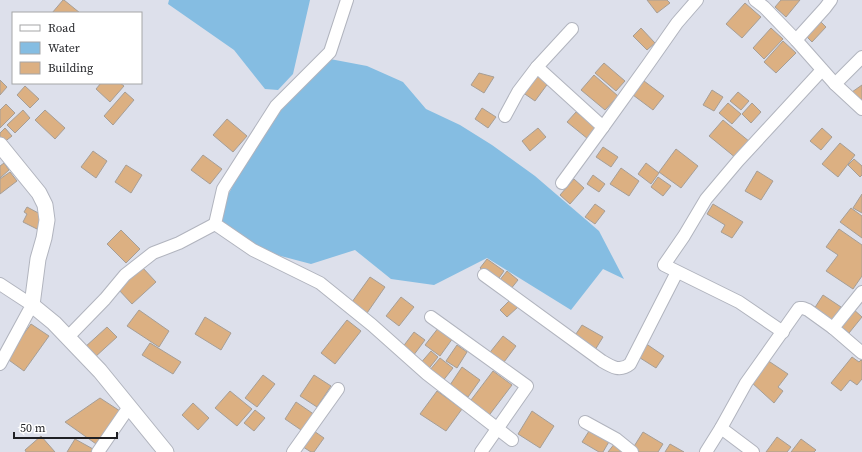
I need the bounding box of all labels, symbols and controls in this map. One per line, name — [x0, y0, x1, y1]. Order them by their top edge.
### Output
legend — [12, 12, 142, 84]
text: Road — [48, 20, 75, 36]
text: Water — [48, 40, 80, 56]
text: Building — [48, 60, 93, 76]
scale bar — [14, 414, 117, 440]
text: 50 m — [20, 420, 46, 436]

